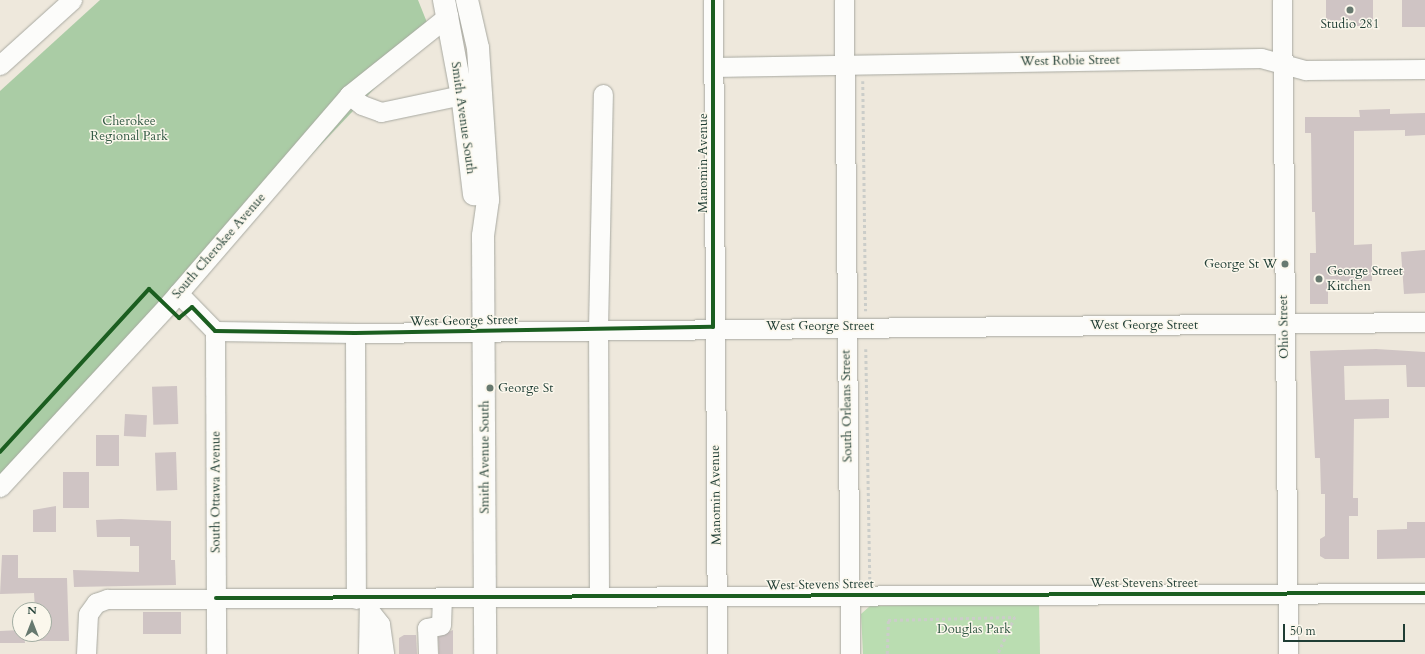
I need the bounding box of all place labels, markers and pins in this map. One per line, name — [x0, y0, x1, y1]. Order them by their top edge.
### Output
marker: Studio 281 — [1345, 5, 1355, 15]
place label: Studio 281 — [1321, 16, 1379, 32]
place label: George St W — [1204, 256, 1277, 272]
marker: George St W — [1280, 259, 1290, 269]
place label: George Street Kitchen — [1327, 264, 1403, 295]
marker: George Street Kitchen — [1314, 274, 1324, 284]
place label: George St — [498, 380, 553, 396]
marker: George St — [485, 383, 495, 393]

